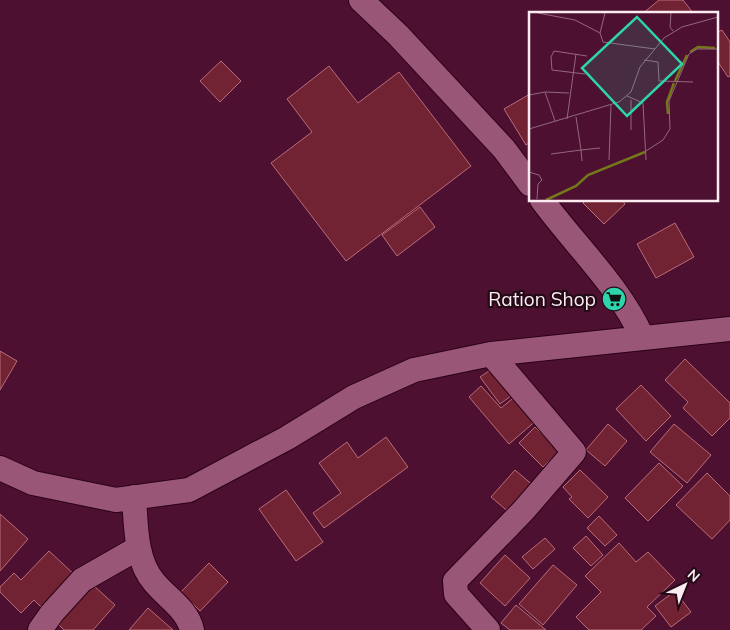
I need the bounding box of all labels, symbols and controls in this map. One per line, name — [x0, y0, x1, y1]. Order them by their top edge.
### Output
inset map — [529, 12, 718, 201]
supermarket icon: Ration Shop — [601, 286, 627, 312]
place label: Ration Shop — [488, 287, 596, 311]
north arrow — [660, 560, 710, 610]
text: N — [684, 565, 704, 586]

